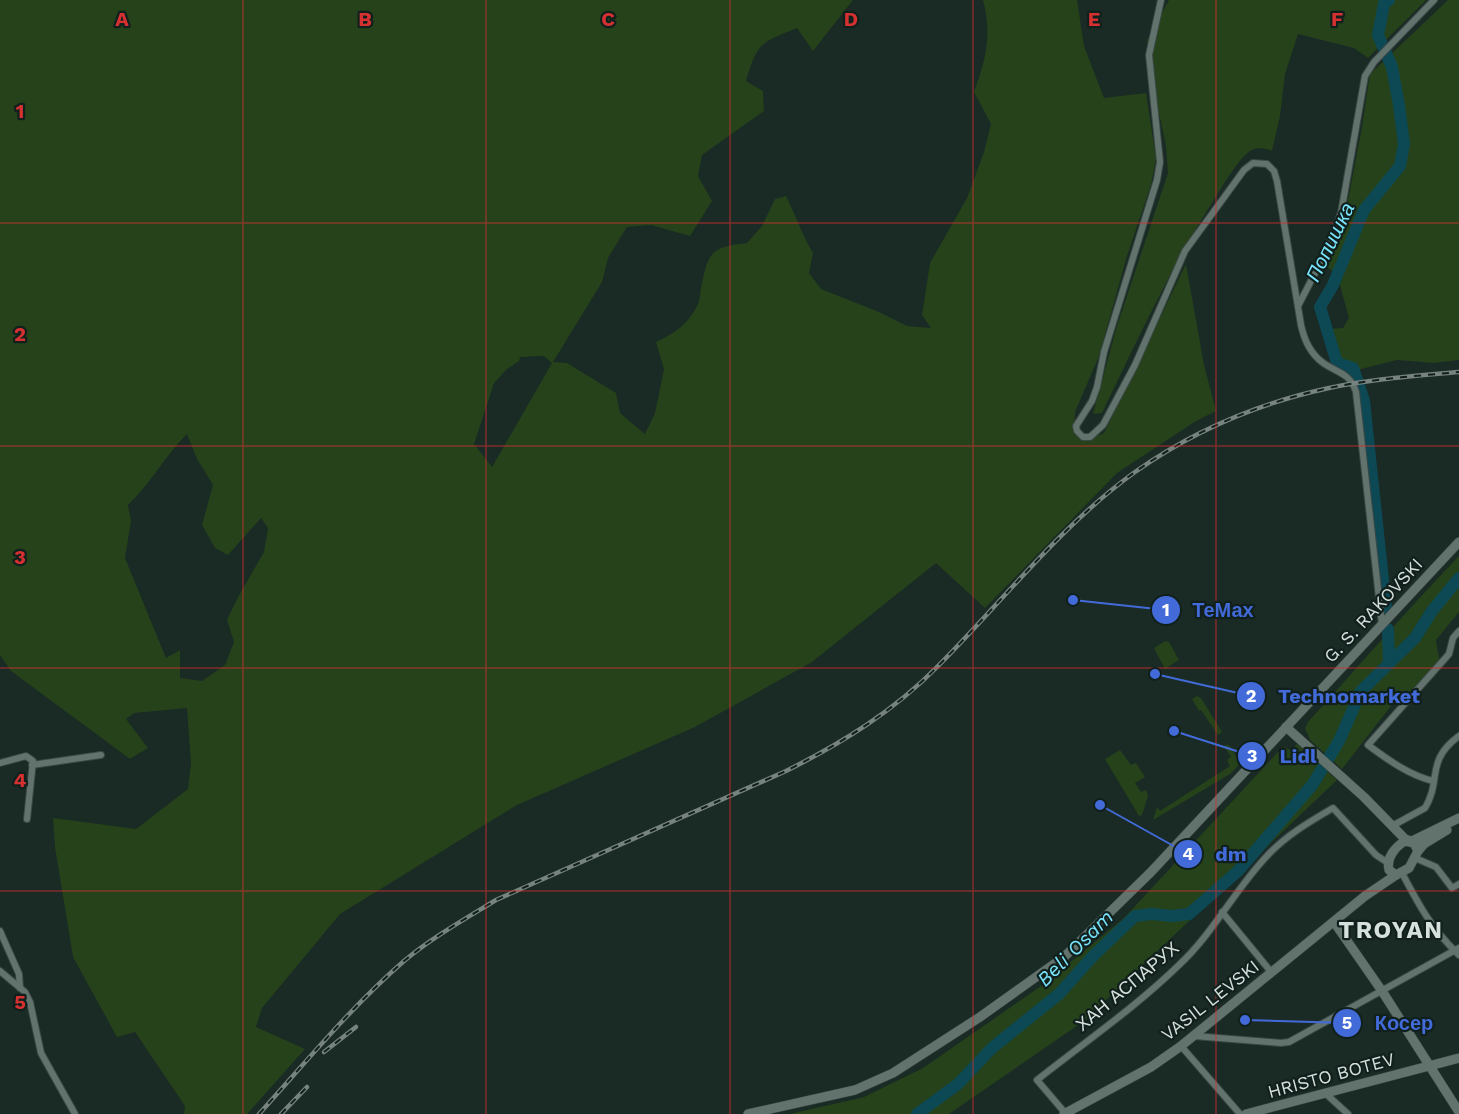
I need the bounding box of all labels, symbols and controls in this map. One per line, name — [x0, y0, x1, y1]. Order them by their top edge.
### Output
text: A — [115, 7, 129, 31]
text: B — [358, 7, 372, 31]
text: C — [601, 7, 615, 31]
text: D — [844, 7, 858, 31]
text: E — [1088, 7, 1100, 31]
text: F — [1331, 7, 1343, 31]
text: 1 — [16, 99, 24, 123]
water label: Попишка — [1301, 199, 1359, 285]
text: 2 — [14, 322, 26, 346]
text: 3 — [14, 545, 26, 569]
street label: G. S. RAKOVSKI — [1319, 554, 1427, 666]
callout: ТеМах — [1151, 591, 1266, 629]
text: ТеМах — [1192, 598, 1254, 622]
text: 1 — [1162, 599, 1170, 620]
callout: Technomarket — [1236, 677, 1432, 715]
text: Technomarket — [1278, 684, 1420, 708]
text: 2 — [1246, 685, 1256, 706]
callout: Lidl — [1237, 737, 1328, 775]
text: Lidl — [1280, 744, 1317, 768]
text: 3 — [1247, 745, 1257, 766]
text: 4 — [14, 768, 27, 792]
callout: dm — [1173, 835, 1259, 873]
text: dm — [1215, 842, 1247, 866]
text: 4 — [1182, 843, 1194, 864]
water label: Beli Osam — [1032, 905, 1118, 991]
district label: TROYAN — [1339, 916, 1443, 944]
street label: ХАН АСПАРУХ — [1071, 937, 1183, 1035]
street label: VASIL LEVSKI — [1157, 955, 1263, 1045]
text: 5 — [14, 990, 26, 1014]
callout: Косер — [1332, 1004, 1445, 1042]
text: Косер — [1375, 1011, 1433, 1035]
text: 5 — [1342, 1012, 1352, 1033]
street label: HRISTO BOTEV — [1265, 1048, 1397, 1102]

